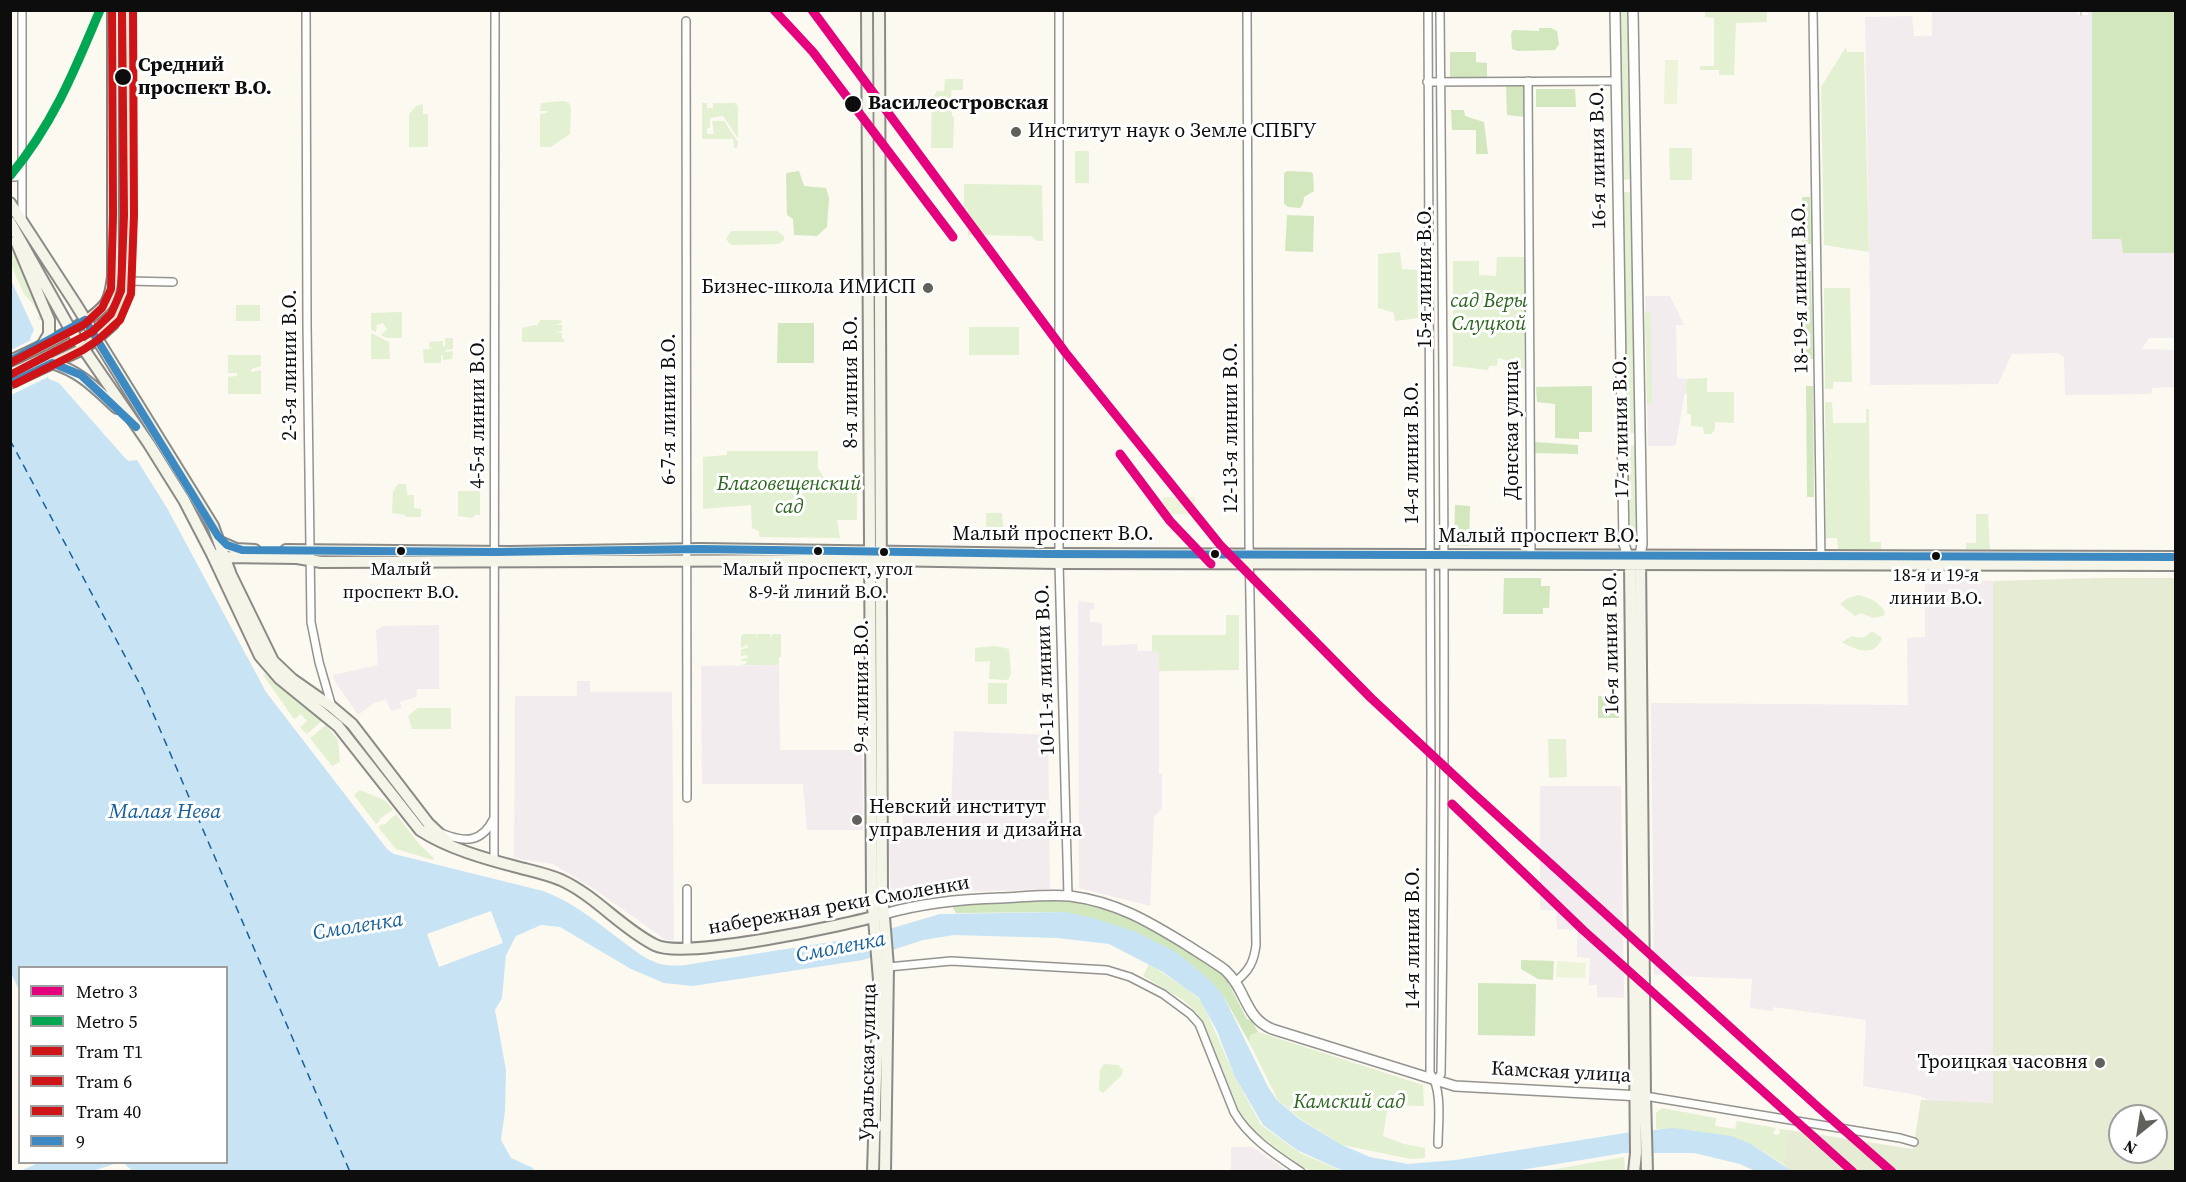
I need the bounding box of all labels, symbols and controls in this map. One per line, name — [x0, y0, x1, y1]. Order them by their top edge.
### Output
place label: Средний проспект В.О. — [138, 54, 272, 101]
marker: Средний проспект В.О. — [113, 67, 133, 87]
street label: 16-я линия В.О. — [1586, 86, 1612, 230]
place label: Василеостровская — [868, 92, 1048, 116]
marker: Василеостровская — [843, 94, 863, 114]
place label: Институт наук о Земле СПБГУ — [1028, 120, 1317, 144]
marker: Институт наук о Земле СПБГУ — [1009, 125, 1023, 139]
street label: 18-19-я линии В.О. — [1788, 202, 1814, 374]
street label: 15-я линия В.О. — [1414, 206, 1438, 348]
place label: Бизнес-школа ИМИСП — [701, 276, 916, 300]
marker: Бизнес-школа ИМИСП — [921, 281, 935, 295]
street label: 2-3-я линии В.О. — [279, 289, 303, 441]
park label: сад Веры Слуцкой — [1450, 290, 1528, 337]
street label: 8-я линия В.О. — [840, 316, 864, 448]
street label: 6-7-я линии В.О. — [658, 333, 682, 485]
street label: 4-5-я линии В.О. — [467, 337, 491, 489]
street label: 12-13-я линии В.О. — [1220, 342, 1244, 514]
street label: 17-я линия В.О. — [1609, 355, 1635, 499]
street label: Донская улица — [1501, 360, 1525, 500]
street label: 14-я линия В.О. — [1401, 382, 1425, 524]
park label: Благовещенский сад — [717, 473, 861, 520]
street label: Малый проспект В.О. — [952, 523, 1154, 547]
street label: Малый проспект В.О. — [1438, 525, 1640, 549]
marker: Малый проспект В.О. — [395, 545, 407, 557]
marker: Малый проспект, угол 8-9-й линий В.О. — [812, 545, 824, 557]
unlabelled marker — [878, 546, 890, 558]
unlabelled marker — [1209, 548, 1221, 560]
marker: 18-я и 19-я линии В.О. — [1930, 550, 1942, 562]
place label: Малый проспект В.О. — [343, 559, 459, 602]
place label: Малый проспект, угол 8-9-й линий В.О. — [723, 559, 913, 602]
place label: 18-я и 19-я линии В.О. — [1889, 565, 1983, 608]
street label: 16-я линия В.О. — [1599, 571, 1625, 715]
street label: 10-11-я линии В.О. — [1031, 584, 1061, 756]
street label: 9-я линия В.О. — [851, 620, 875, 752]
place label: Невский институт управления и дизайна — [869, 796, 1082, 843]
water label: Малая Нева — [109, 800, 221, 826]
marker: Невский институт управления и дизайна — [850, 813, 864, 827]
street label: 14-я линия В.О. — [1402, 867, 1426, 1009]
street label: набережная реки Смоленки — [706, 871, 972, 941]
water label: Смоленка — [311, 907, 405, 947]
water label: Смоленка — [794, 927, 888, 969]
legend — [18, 966, 228, 1164]
text: Metro 3 — [76, 979, 137, 1004]
street label: Уральская улица — [856, 983, 882, 1141]
text: Metro 5 — [76, 1009, 137, 1034]
text: Tram Т1 — [76, 1039, 143, 1064]
place label: Троицкая часовня — [1917, 1051, 2088, 1075]
marker: Троицкая часовня — [2093, 1056, 2107, 1070]
street label: Камская улица — [1490, 1057, 1632, 1089]
text: Tram 6 — [76, 1069, 132, 1094]
park label: Камский сад — [1293, 1091, 1405, 1115]
text: Tram 40 — [76, 1099, 141, 1124]
north arrow — [2108, 1104, 2168, 1164]
text: 9 — [76, 1129, 85, 1154]
text: N — [2119, 1135, 2141, 1160]

